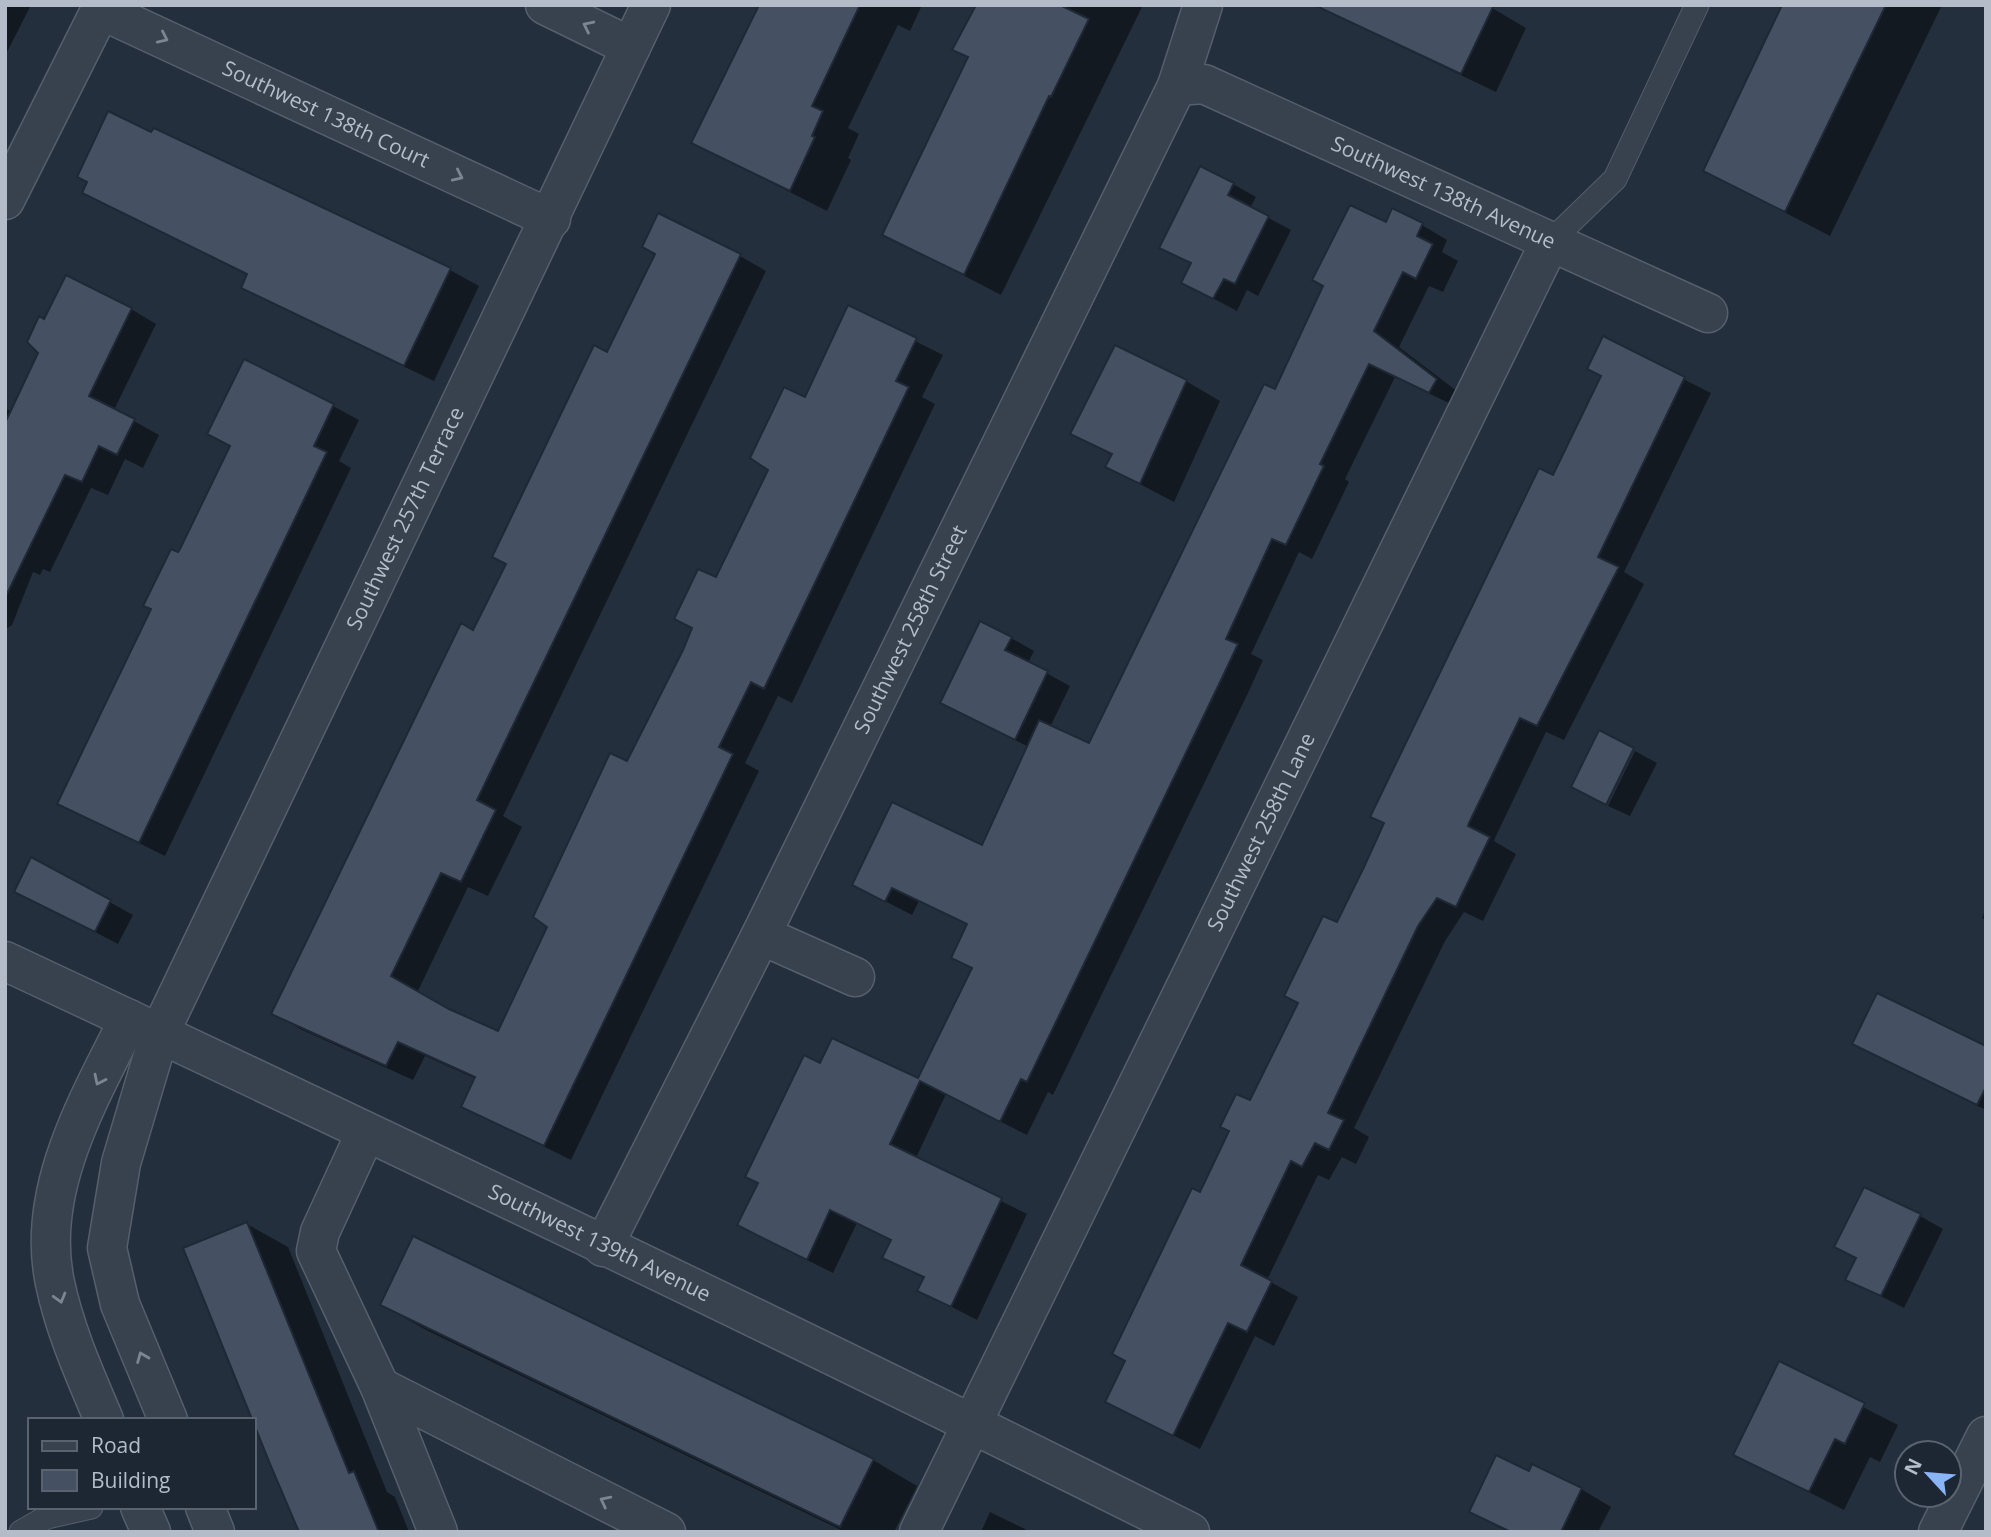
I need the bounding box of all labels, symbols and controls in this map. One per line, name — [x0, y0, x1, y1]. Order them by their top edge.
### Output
one-way arrow — [583, 20, 595, 34]
one-way arrow — [156, 30, 168, 44]
street label: Southwest 138th Court — [218, 53, 434, 174]
street label: Southwest 138th Avenue — [1327, 129, 1560, 255]
one-way arrow — [451, 168, 463, 182]
street label: Southwest 257th Terrace — [339, 402, 470, 634]
street label: Southwest 258th Street — [847, 520, 973, 738]
street label: Southwest 258th Lane — [1200, 728, 1321, 936]
one-way arrow — [93, 1073, 107, 1085]
street label: Southwest 139th Avenue — [484, 1177, 716, 1307]
one-way arrow — [51, 1292, 66, 1304]
one-way arrow — [136, 1351, 150, 1364]
legend — [28, 1418, 256, 1509]
text: Road — [91, 1431, 141, 1459]
north arrow — [1893, 1439, 1963, 1509]
text: N — [1898, 1454, 1928, 1479]
text: Building — [91, 1466, 170, 1494]
one-way arrow — [600, 1496, 612, 1509]

